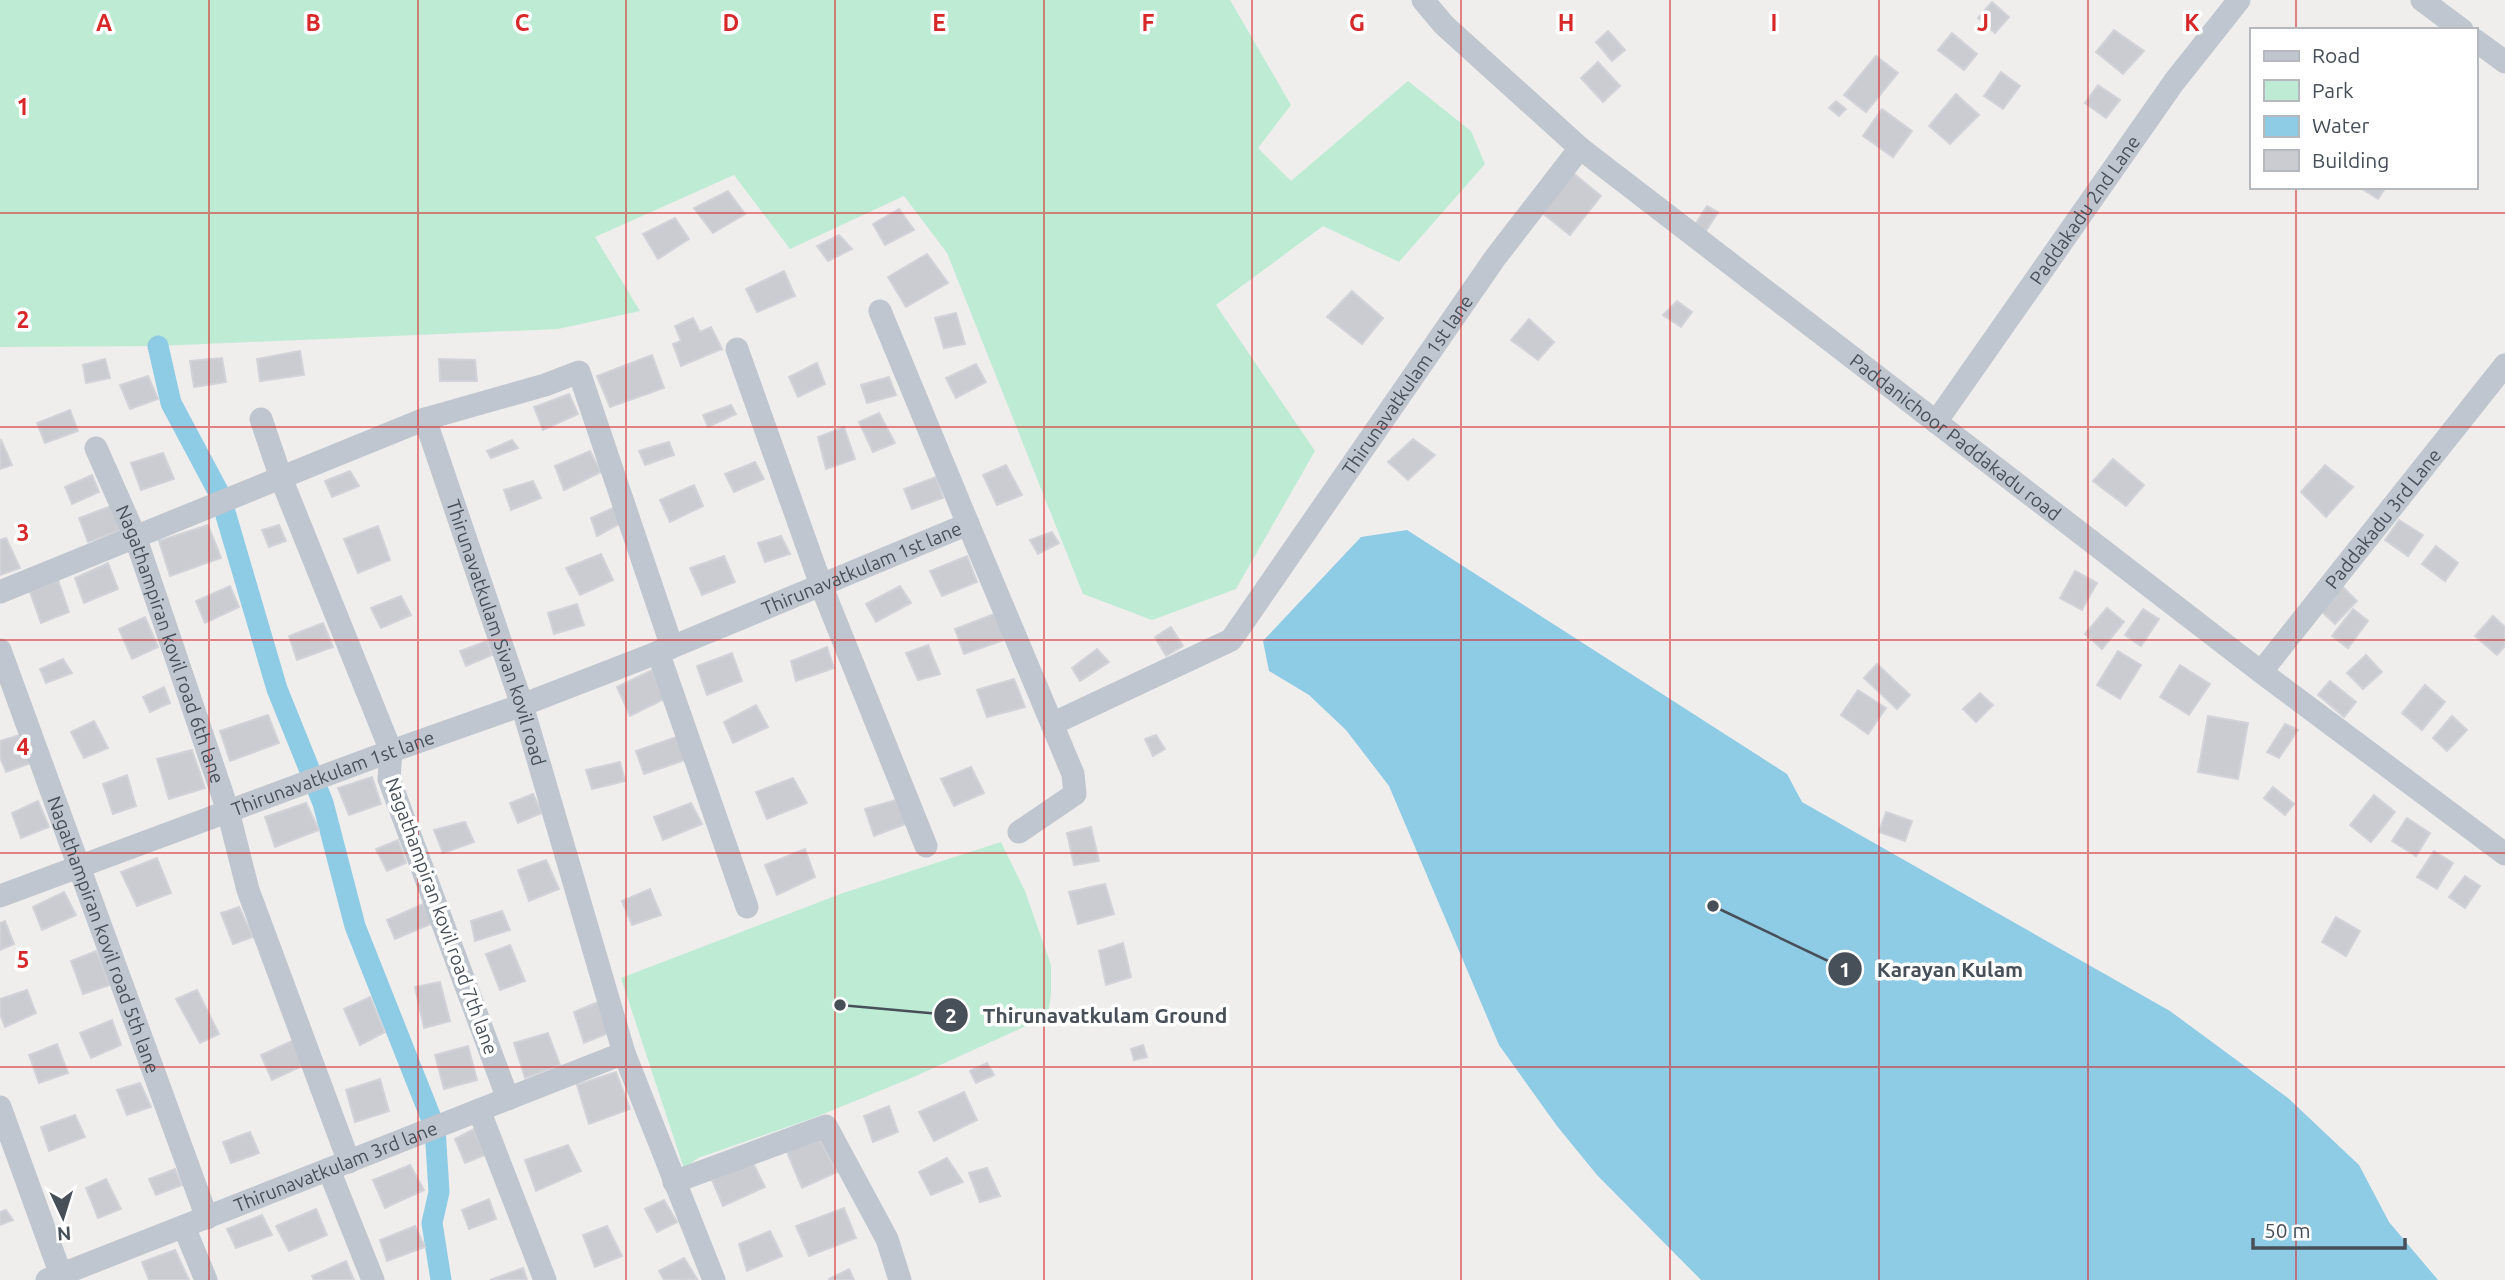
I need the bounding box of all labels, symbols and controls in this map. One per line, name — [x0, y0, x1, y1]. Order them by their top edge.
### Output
text: A — [96, 10, 112, 35]
text: B — [305, 10, 321, 35]
text: C — [515, 10, 530, 35]
text: D — [723, 10, 739, 35]
text: E — [932, 10, 946, 35]
text: F — [1142, 10, 1155, 35]
text: G — [1349, 10, 1365, 35]
text: H — [1558, 10, 1574, 35]
text: I — [1771, 10, 1777, 35]
text: J — [1977, 10, 1989, 35]
text: K — [2184, 10, 2200, 35]
legend — [2250, 28, 2477, 189]
text: Road — [2312, 43, 2360, 67]
text: Park — [2312, 78, 2354, 102]
text: 1 — [17, 94, 29, 119]
text: Water — [2312, 113, 2370, 137]
street label: Paddakadu 2nd Lane — [2025, 131, 2144, 288]
text: Building — [2312, 148, 2389, 172]
street label: Thirunavatkulam 1st lane — [1337, 290, 1477, 479]
text: 2 — [17, 307, 29, 332]
street label: Paddanichoor Paddakadu road — [1846, 349, 2065, 525]
street label: Paddakadu 3rd Lane — [2321, 444, 2445, 593]
street label: Thirunavatkulam Sivan kovil road — [442, 497, 550, 768]
street label: Nagathampiran kovil road 6th lane — [112, 501, 229, 786]
street label: Thirunavatkulam 1st lane — [758, 517, 965, 619]
text: 3 — [17, 520, 29, 545]
street label: Thirunavatkulam 1st lane — [229, 726, 437, 820]
text: 4 — [17, 734, 30, 759]
street label: Nagathampiran kovil road 7th lane — [382, 775, 502, 1057]
street label: Nagathampiran kovil road 5th lane — [43, 793, 164, 1076]
text: 5 — [17, 947, 29, 972]
callout: Karayan Kulam — [1828, 948, 2037, 990]
text: 1 — [1839, 957, 1851, 981]
text: Karayan Kulam — [1877, 957, 2023, 981]
callout: Thirunavatkulam Ground — [934, 994, 1241, 1036]
text: 2 — [945, 1003, 957, 1027]
text: Thirunavatkulam Ground — [983, 1003, 1227, 1027]
street label: Thirunavatkulam 3rd lane — [231, 1117, 440, 1216]
north arrow — [28, 1182, 98, 1252]
scale bar — [2253, 1206, 2405, 1250]
text: 50 m — [2264, 1218, 2311, 1242]
text: N — [56, 1222, 72, 1245]

